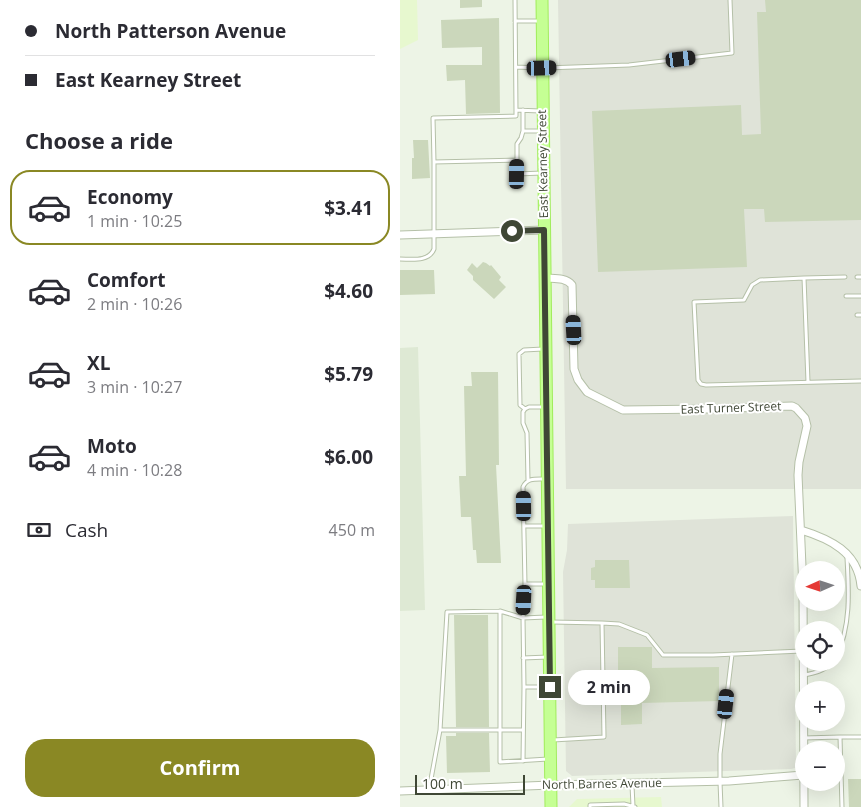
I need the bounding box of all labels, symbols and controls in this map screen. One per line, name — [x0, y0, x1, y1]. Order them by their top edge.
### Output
text: North Patterson Avenue — [55, 18, 286, 44]
car — [665, 50, 696, 68]
car — [526, 60, 557, 76]
text: East Kearney Street — [55, 67, 241, 93]
street label: East Kearney Street — [533, 109, 552, 219]
text: Choose a ride — [25, 125, 173, 155]
car — [509, 159, 524, 189]
text: Economy — [87, 184, 173, 210]
icon: car — [27, 185, 72, 230]
text: $3.41 — [324, 195, 373, 221]
text: 1 min · 10:25 — [87, 210, 182, 232]
route start — [501, 220, 523, 242]
text: Comfort — [87, 267, 166, 293]
icon: car — [27, 268, 72, 313]
text: $4.60 — [324, 278, 373, 304]
text: 2 min · 10:26 — [87, 293, 182, 315]
car — [565, 315, 582, 345]
text: XL — [87, 350, 110, 376]
icon: car — [27, 351, 72, 396]
text: $5.79 — [324, 361, 373, 387]
text: 3 min · 10:27 — [87, 376, 182, 398]
street label: East Turner Street — [680, 397, 782, 418]
text: Moto — [87, 433, 137, 459]
icon: car — [27, 434, 72, 479]
text: $6.00 — [324, 444, 373, 470]
text: 4 min · 10:28 — [87, 459, 182, 481]
car — [516, 491, 531, 521]
icon: cash — [25, 516, 53, 544]
text: Cash — [65, 517, 108, 543]
text: 450 m — [329, 519, 375, 541]
north arrow — [795, 561, 845, 611]
map controls — [795, 561, 845, 791]
car — [515, 585, 532, 615]
button: locate — [795, 621, 845, 671]
callout: 2 min — [568, 670, 650, 704]
route end — [539, 676, 561, 698]
text: 2 min — [587, 676, 631, 698]
button: + — [795, 681, 845, 731]
car — [716, 688, 735, 720]
button: Confirm — [25, 739, 375, 797]
button: − — [795, 741, 845, 791]
scale bar — [415, 772, 525, 795]
text: 100 m — [422, 774, 463, 793]
street label: North Barnes Avenue — [542, 774, 662, 793]

